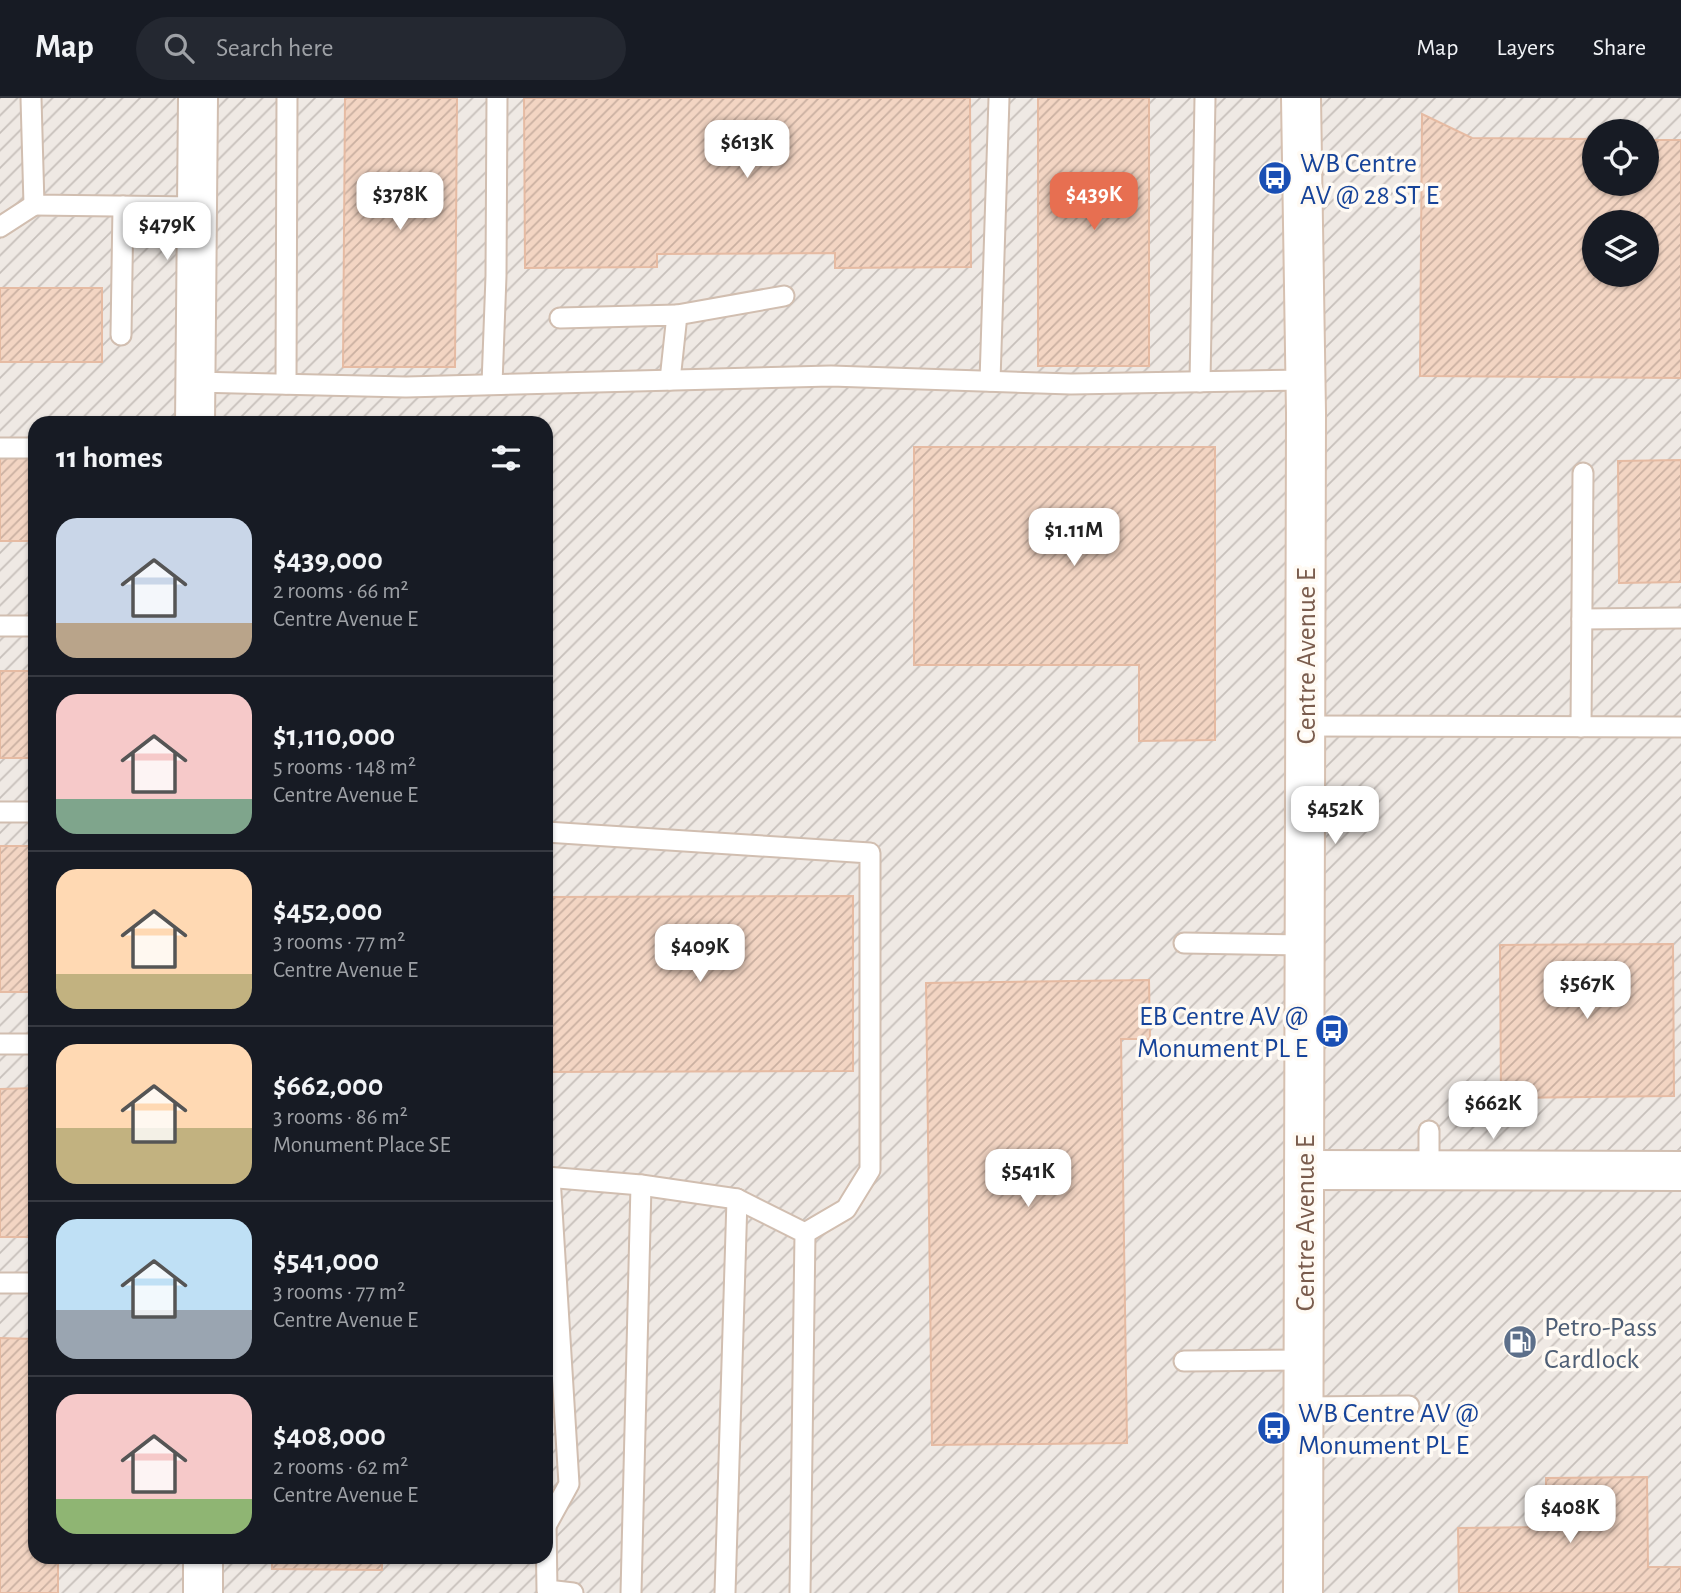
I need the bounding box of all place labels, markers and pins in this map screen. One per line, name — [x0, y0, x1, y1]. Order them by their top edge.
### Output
pin: $613K — [698, 120, 796, 180]
place label: WB Centre AV @ 28 ST E — [1300, 150, 1439, 210]
bus stop icon: WB Centre AV @ 28 ST E — [1256, 159, 1294, 197]
pin: $378K — [351, 172, 449, 232]
pin: $439K — [1045, 172, 1143, 232]
pin: $479K — [118, 202, 216, 262]
pin: $1.11M — [1017, 508, 1131, 568]
pin: $452K — [1286, 786, 1384, 846]
pin: $409K — [651, 924, 749, 984]
pin: $567K — [1538, 962, 1636, 1021]
place label: EB Centre AV @ Monument PL E — [1137, 1003, 1308, 1063]
bus stop icon: EB Centre AV @ Monument PL E — [1313, 1012, 1351, 1050]
pin: $662K — [1444, 1082, 1542, 1141]
pin: $541K — [979, 1150, 1077, 1209]
place label: Petro-Pass Cardlock — [1544, 1314, 1657, 1374]
fuel station icon: Petro-Pass Cardlock — [1501, 1323, 1539, 1361]
place label: WB Centre AV @ Monument PL E — [1298, 1400, 1479, 1460]
bus stop icon: WB Centre AV @ Monument PL E — [1255, 1409, 1293, 1447]
pin: $408K — [1521, 1486, 1619, 1545]

